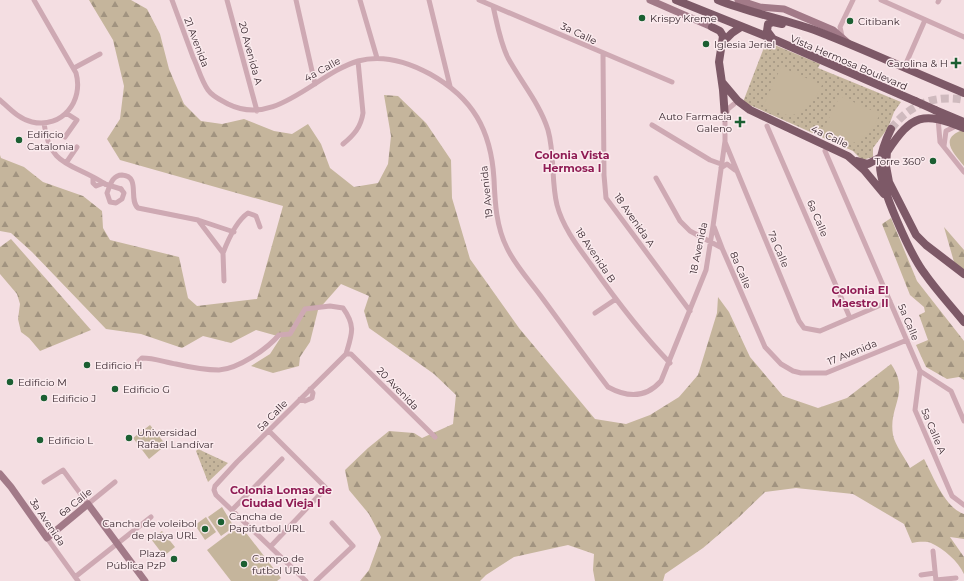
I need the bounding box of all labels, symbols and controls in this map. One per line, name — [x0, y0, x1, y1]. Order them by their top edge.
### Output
place label: Krispy Kreme — [650, 12, 717, 25]
marker: Krispy Kreme — [637, 13, 647, 23]
street label: 21 Avenida — [181, 15, 212, 69]
place label: Citibank — [858, 15, 900, 28]
marker: Citibank — [845, 16, 855, 26]
street label: 3a Calle — [559, 19, 599, 47]
street label: 20 Avenida A — [236, 20, 265, 87]
street label: Vista Hermosa Boulevard — [788, 32, 909, 93]
place label: Iglesia Jeriel — [714, 38, 775, 51]
marker: Iglesia Jeriel — [701, 39, 711, 49]
street label: 4a Calle — [302, 54, 343, 85]
place label: Carolina & H — [887, 57, 948, 70]
marker: Carolina & H — [951, 58, 961, 68]
place label: Auto Farmacia Galeno — [659, 110, 732, 135]
marker: Auto Farmacia Galeno — [735, 117, 745, 127]
street label: 4a Calle — [809, 122, 851, 151]
place label: Edificio Catalonia — [27, 128, 74, 153]
marker: Edificio Catalonia — [14, 135, 24, 145]
district label: Colonia Vista Hermosa I — [535, 148, 610, 175]
place label: Torre 360º — [874, 155, 925, 168]
marker: Torre 360º — [928, 156, 938, 166]
street label: 19 Avenida — [477, 165, 496, 219]
street label: 18 Avenida A — [611, 191, 658, 250]
street label: 6a Calle — [804, 198, 831, 239]
street label: 18 Avenida — [687, 221, 710, 275]
street label: 18 Avenida B — [573, 225, 619, 285]
street label: 7a Calle — [765, 229, 792, 269]
street label: 8a Calle — [727, 250, 754, 291]
district label: Colonia El Maestro II — [831, 283, 889, 310]
street label: 5a Calle — [895, 302, 922, 342]
street label: 17 Avenida — [825, 337, 879, 368]
place label: Edificio H — [95, 359, 142, 372]
marker: Edificio H — [82, 360, 92, 370]
street label: 20 Avenida — [374, 364, 422, 413]
place label: Edificio M — [18, 376, 67, 389]
marker: Edificio M — [5, 377, 15, 387]
place label: Edificio G — [123, 383, 170, 396]
marker: Edificio G — [110, 384, 120, 394]
place label: Edificio J — [52, 392, 96, 405]
marker: Edificio J — [39, 393, 49, 403]
street label: 5a Calle — [254, 397, 290, 434]
street label: 5a Calle A — [918, 406, 949, 457]
place label: Universidad Rafael Landívar — [137, 426, 214, 451]
marker: Universidad Rafael Landívar — [124, 433, 134, 443]
place label: Edificio L — [48, 434, 93, 447]
marker: Edificio L — [35, 435, 45, 445]
district label: Colonia Lomas de Ciudad Vieja I — [230, 483, 332, 510]
street label: 6a Calle — [56, 485, 95, 520]
street label: 3a Avenida — [27, 496, 68, 549]
place label: Cancha de Papifutbol URL — [229, 510, 305, 535]
place label: Cancha de voleibol de playa URL — [102, 517, 197, 542]
marker: Cancha de Papifutbol URL — [216, 517, 226, 527]
marker: Cancha de voleibol de playa URL — [200, 524, 210, 534]
place label: Plaza Pública PzP — [106, 547, 166, 572]
place label: Campo de futbol URL — [252, 552, 306, 577]
marker: Plaza Pública PzP — [169, 554, 179, 564]
marker: Campo de futbol URL — [239, 559, 249, 569]

